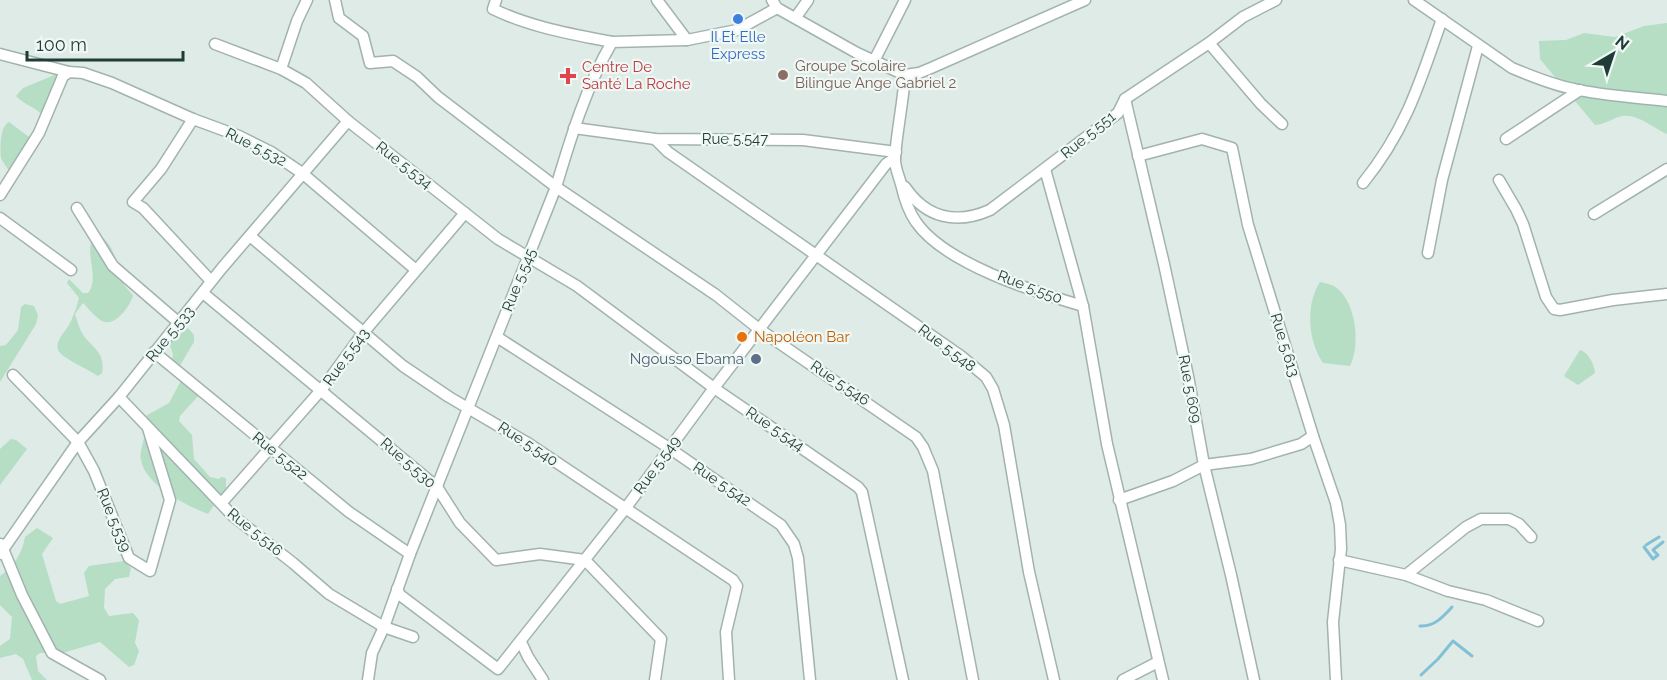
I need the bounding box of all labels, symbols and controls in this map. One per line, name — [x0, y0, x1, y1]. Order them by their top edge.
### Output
marker: Il Et Elle Express — [731, 12, 745, 26]
scale bar — [27, 24, 183, 62]
north arrow — [1583, 24, 1643, 84]
place label: Il Et Elle Express — [710, 28, 766, 63]
text: N — [1611, 32, 1633, 54]
text: 100 m — [36, 34, 87, 55]
place label: Groupe Scolaire Bilingue Ange Gabriel 2 — [795, 57, 956, 92]
place label: Centre De Santé La Roche — [582, 58, 691, 93]
marker: Centre De Santé La Roche — [559, 67, 577, 85]
marker: Groupe Scolaire Bilingue Ange Gabriel 2 — [776, 68, 790, 82]
street label: Rue 5.551 — [1057, 107, 1119, 162]
street label: Rue 5.532 — [222, 124, 290, 170]
street label: Rue 5.547 — [702, 130, 768, 148]
street label: Rue 5.534 — [372, 137, 436, 193]
street label: Rue 5.545 — [498, 246, 540, 314]
street label: Rue 5.550 — [995, 266, 1065, 308]
street label: Rue 5.533 — [142, 303, 198, 365]
street label: Rue 5.613 — [1267, 311, 1303, 379]
street label: Rue 5.548 — [915, 321, 979, 376]
street label: Rue 5.543 — [319, 325, 373, 389]
place label: Napoléon Bar — [754, 328, 850, 346]
marker: Napoléon Bar — [735, 330, 749, 344]
place label: Ngousso Ebama — [630, 350, 744, 368]
marker: Ngousso Ebama — [749, 352, 763, 366]
street label: Rue 5.609 — [1175, 353, 1205, 425]
street label: Rue 5.546 — [807, 357, 873, 409]
street label: Rue 5.544 — [742, 403, 808, 455]
street label: Rue 5.540 — [495, 418, 561, 470]
street label: Rue 5.522 — [249, 428, 311, 484]
street label: Rue 5.549 — [630, 432, 684, 498]
street label: Rue 5.530 — [377, 434, 439, 492]
street label: Rue 5.542 — [689, 458, 755, 510]
street label: Rue 5.539 — [93, 485, 135, 555]
street label: Rue 5.516 — [224, 504, 286, 560]

